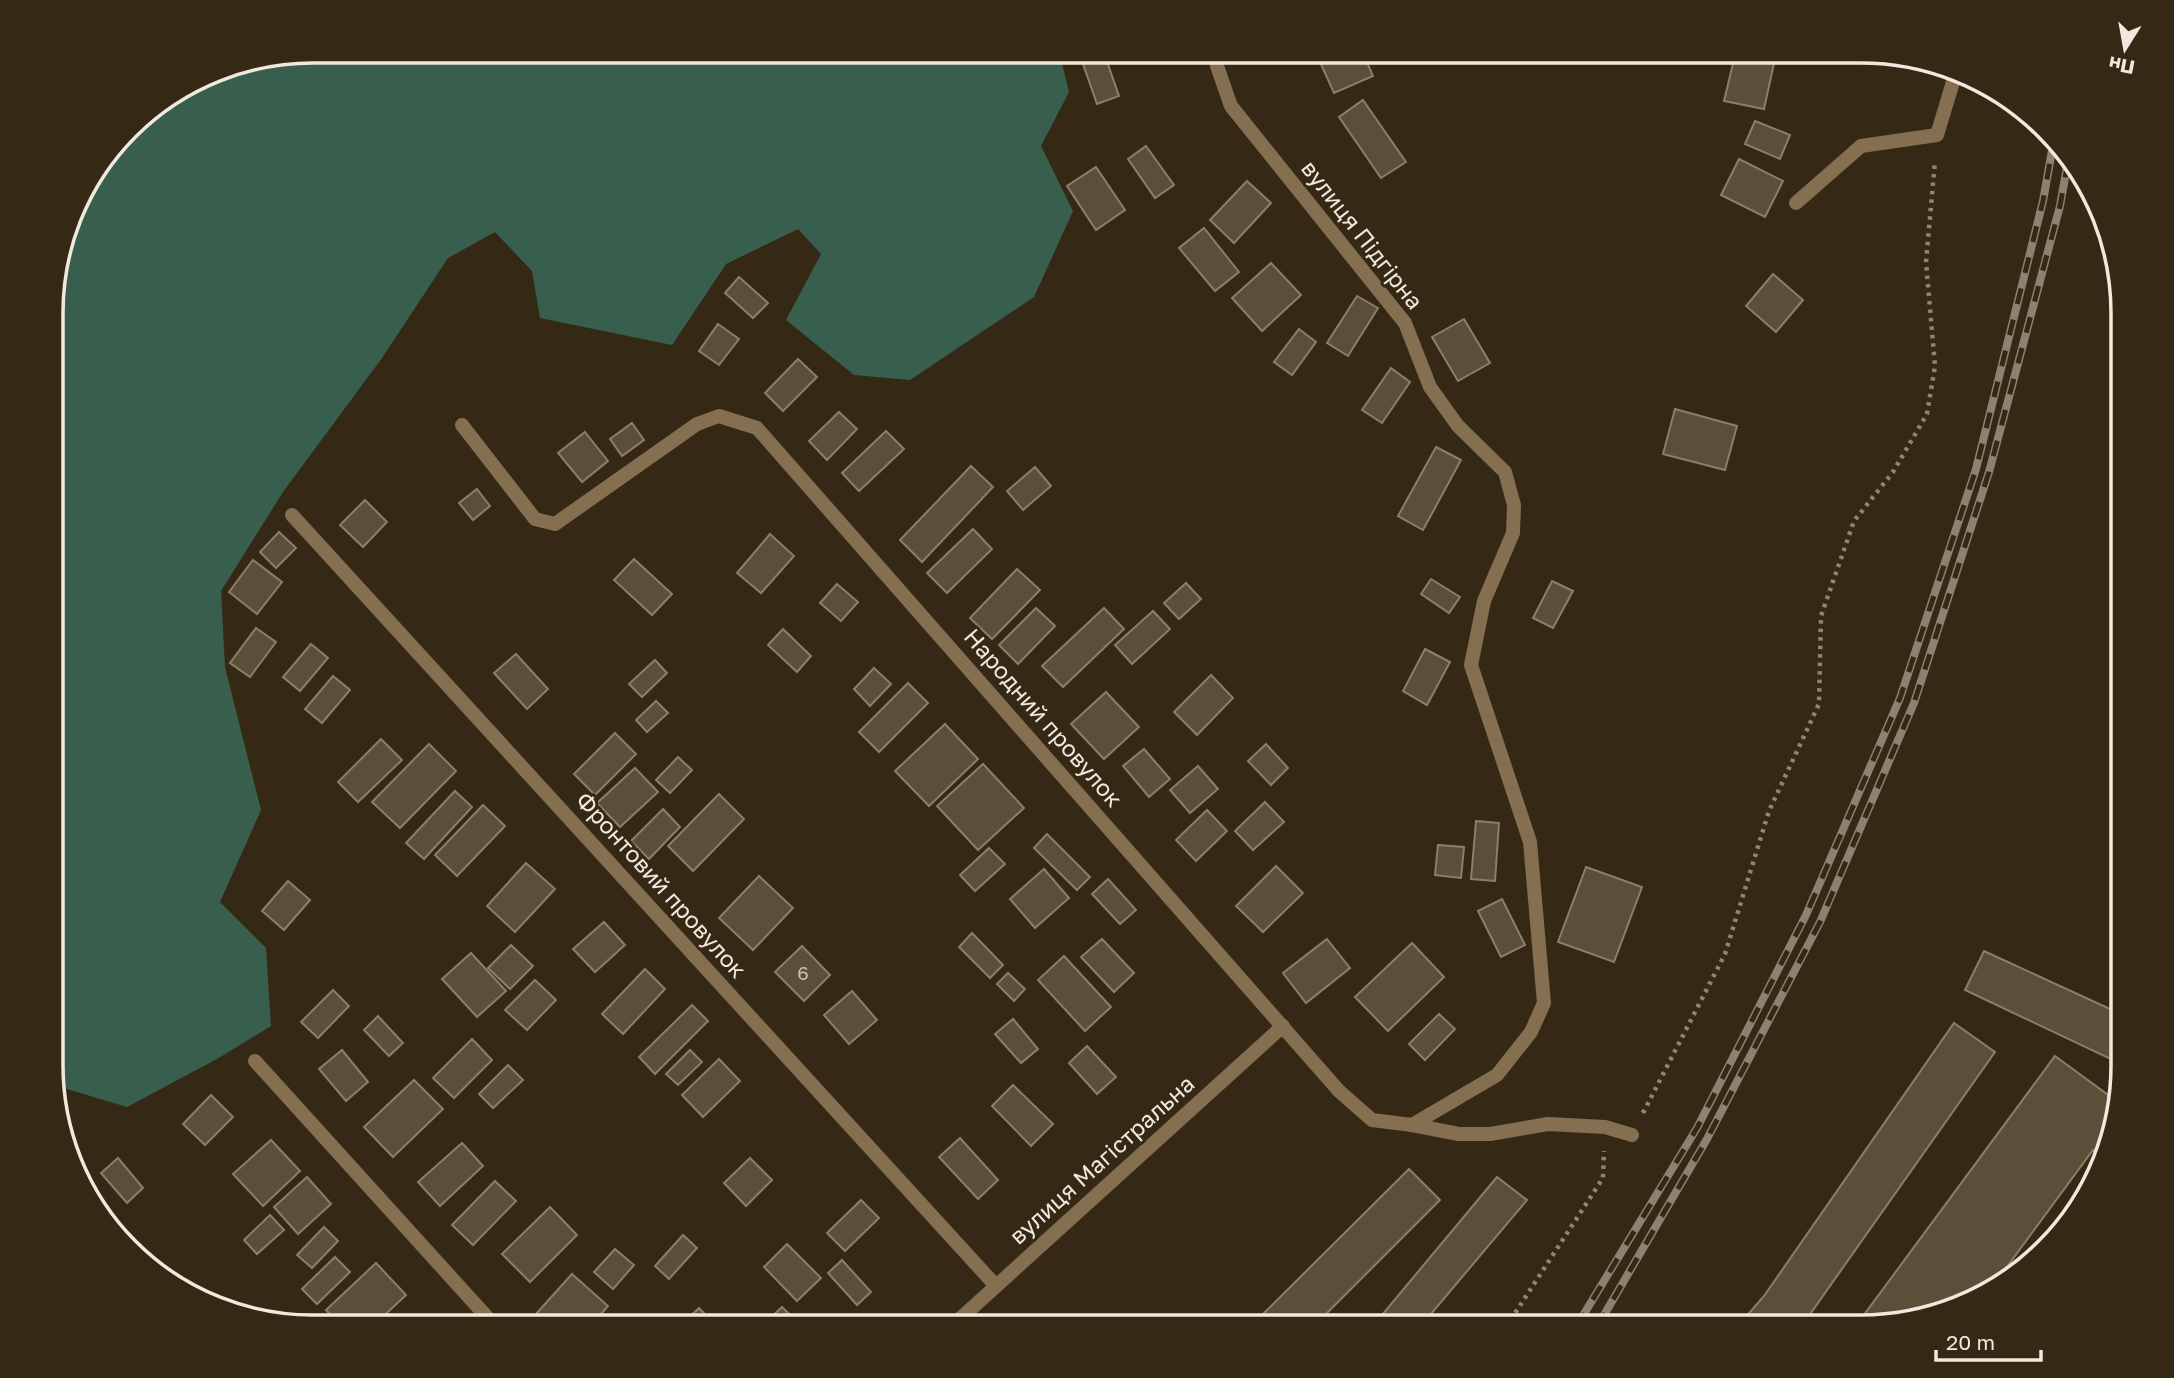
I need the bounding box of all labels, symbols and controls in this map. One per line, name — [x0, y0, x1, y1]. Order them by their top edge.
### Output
north arrow — [2090, 14, 2160, 84]
text: Пн — [2107, 52, 2137, 80]
street label: вулиця Підгірна — [1296, 154, 1430, 314]
street label: Народний провулок — [959, 622, 1129, 812]
street label: Фронтовий провулок — [571, 786, 753, 983]
house number: 6 — [797, 961, 809, 984]
street label: вулиця Магістральна — [1003, 1069, 1199, 1250]
scale bar — [1936, 1318, 2041, 1362]
text: 20 m — [1946, 1329, 1995, 1355]

